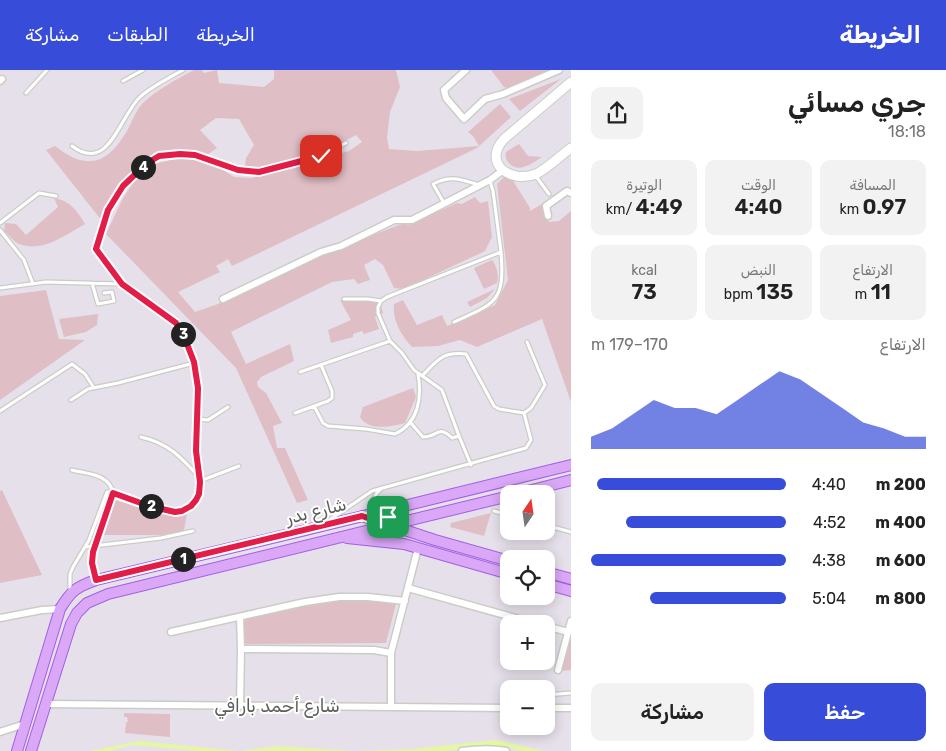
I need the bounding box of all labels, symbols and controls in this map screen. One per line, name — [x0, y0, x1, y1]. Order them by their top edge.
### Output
text: الخريطة — [840, 21, 921, 49]
text: مشاركة — [25, 24, 79, 46]
text: الطبقات — [107, 24, 168, 46]
text: الخريطة — [196, 24, 255, 46]
text: جري مسائي — [788, 86, 926, 119]
button: share — [591, 87, 643, 139]
text: 18:18 — [888, 122, 926, 141]
pin — [300, 135, 342, 177]
icon: check — [307, 142, 335, 170]
pin: 4 — [130, 154, 156, 180]
text: 4 — [139, 159, 148, 176]
text: الوتيرة — [626, 177, 662, 194]
text: الوقت — [741, 177, 776, 194]
text: المسافة — [850, 177, 896, 194]
text: 4:49 — [636, 194, 683, 219]
text: 4:40 — [735, 194, 783, 219]
text: 0.97 — [863, 194, 906, 219]
text: /km — [606, 201, 636, 218]
text: km — [839, 201, 863, 218]
text: kcal — [631, 262, 657, 279]
text: النبض — [741, 262, 776, 279]
text: الارتفاع — [853, 262, 893, 279]
text: 73 — [632, 279, 657, 304]
text: 135 — [756, 279, 793, 304]
text: 11 — [871, 279, 891, 304]
text: bpm — [724, 286, 756, 303]
text: m — [855, 286, 871, 303]
pin: 3 — [170, 322, 196, 346]
text: 3 — [179, 326, 188, 343]
text: 170–179 m — [591, 335, 668, 354]
text: الارتفاع — [880, 335, 926, 354]
text: 4:40 — [812, 475, 846, 494]
text: 200 m — [876, 475, 926, 494]
north arrow — [500, 485, 555, 540]
map controls — [500, 485, 555, 735]
street label: شارع بدر — [282, 493, 349, 530]
pin: 2 — [138, 494, 164, 518]
pin — [367, 496, 409, 538]
text: 2 — [147, 498, 156, 515]
icon: arrive — [374, 503, 402, 531]
text: 4:52 — [813, 513, 846, 532]
text: 400 m — [875, 513, 926, 532]
pin: 1 — [170, 546, 196, 572]
button: locate — [500, 550, 555, 605]
text: 1 — [180, 551, 187, 568]
text: 4:38 — [812, 551, 846, 570]
text: 600 m — [876, 551, 926, 570]
text: 5:04 — [812, 589, 846, 608]
text: 800 m — [875, 589, 926, 608]
button: + — [500, 615, 555, 670]
button: − — [500, 680, 555, 735]
button: مشاركة — [591, 683, 754, 741]
button: حفظ — [764, 683, 926, 741]
street label: شارع أحمد بارافي — [214, 695, 340, 719]

